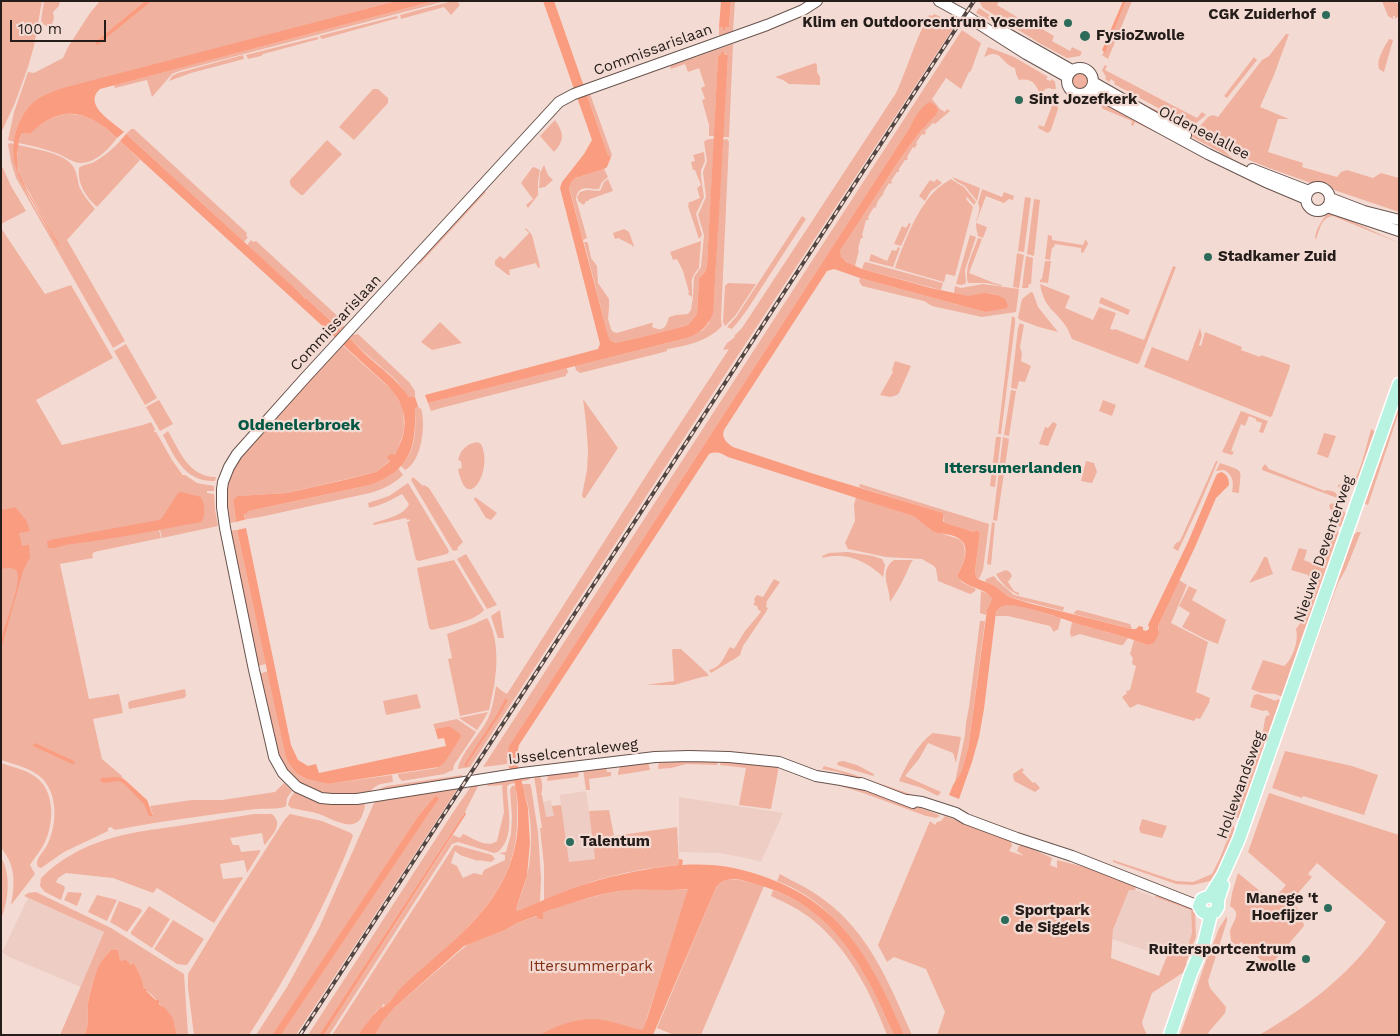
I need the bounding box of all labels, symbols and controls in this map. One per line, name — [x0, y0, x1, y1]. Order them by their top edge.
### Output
place label: CGK Zuiderhof — [1208, 6, 1316, 24]
marker: CGK Zuiderhof — [1320, 9, 1332, 21]
scale bar — [12, 10, 109, 42]
place label: Klim en Outdoorcentrum Yosemite — [802, 14, 1058, 32]
marker: Klim en Outdoorcentrum Yosemite — [1062, 17, 1074, 29]
text: 100 m — [18, 20, 62, 38]
street label: Commissarislaan — [591, 20, 715, 80]
place label: FysioZwolle — [1096, 27, 1185, 45]
marker: FysioZwolle — [1078, 29, 1092, 43]
place label: Sint Jozefkerk — [1029, 91, 1137, 109]
marker: Sint Jozefkerk — [1013, 94, 1025, 106]
street label: Oldeneelallee — [1155, 102, 1253, 164]
place label: Stadkamer Zuid — [1218, 248, 1336, 266]
marker: Stadkamer Zuid — [1202, 251, 1214, 263]
street label: Commissarislaan — [287, 271, 385, 375]
district label: Oldenelerbroek — [238, 415, 360, 435]
district label: Ittersumerlanden — [944, 458, 1082, 478]
street label: Nieuwe Deventerweg — [1290, 473, 1358, 625]
street label: Hollewandsweg — [1213, 729, 1269, 841]
street label: IJsselcentraleweg — [507, 735, 639, 769]
place label: Talentum — [580, 833, 650, 851]
marker: Talentum — [564, 836, 576, 848]
place label: Manege 't Hoefijzer — [1246, 890, 1318, 925]
place label: Sportpark de Siggels — [1015, 902, 1090, 937]
marker: Manege 't Hoefijzer — [1322, 902, 1334, 914]
marker: Sportpark de Siggels — [999, 914, 1011, 926]
place label: Ruitersportcentrum Zwolle — [1148, 941, 1296, 976]
marker: Ruitersportcentrum Zwolle — [1300, 953, 1312, 965]
park label: Ittersummerpark — [529, 958, 653, 976]

